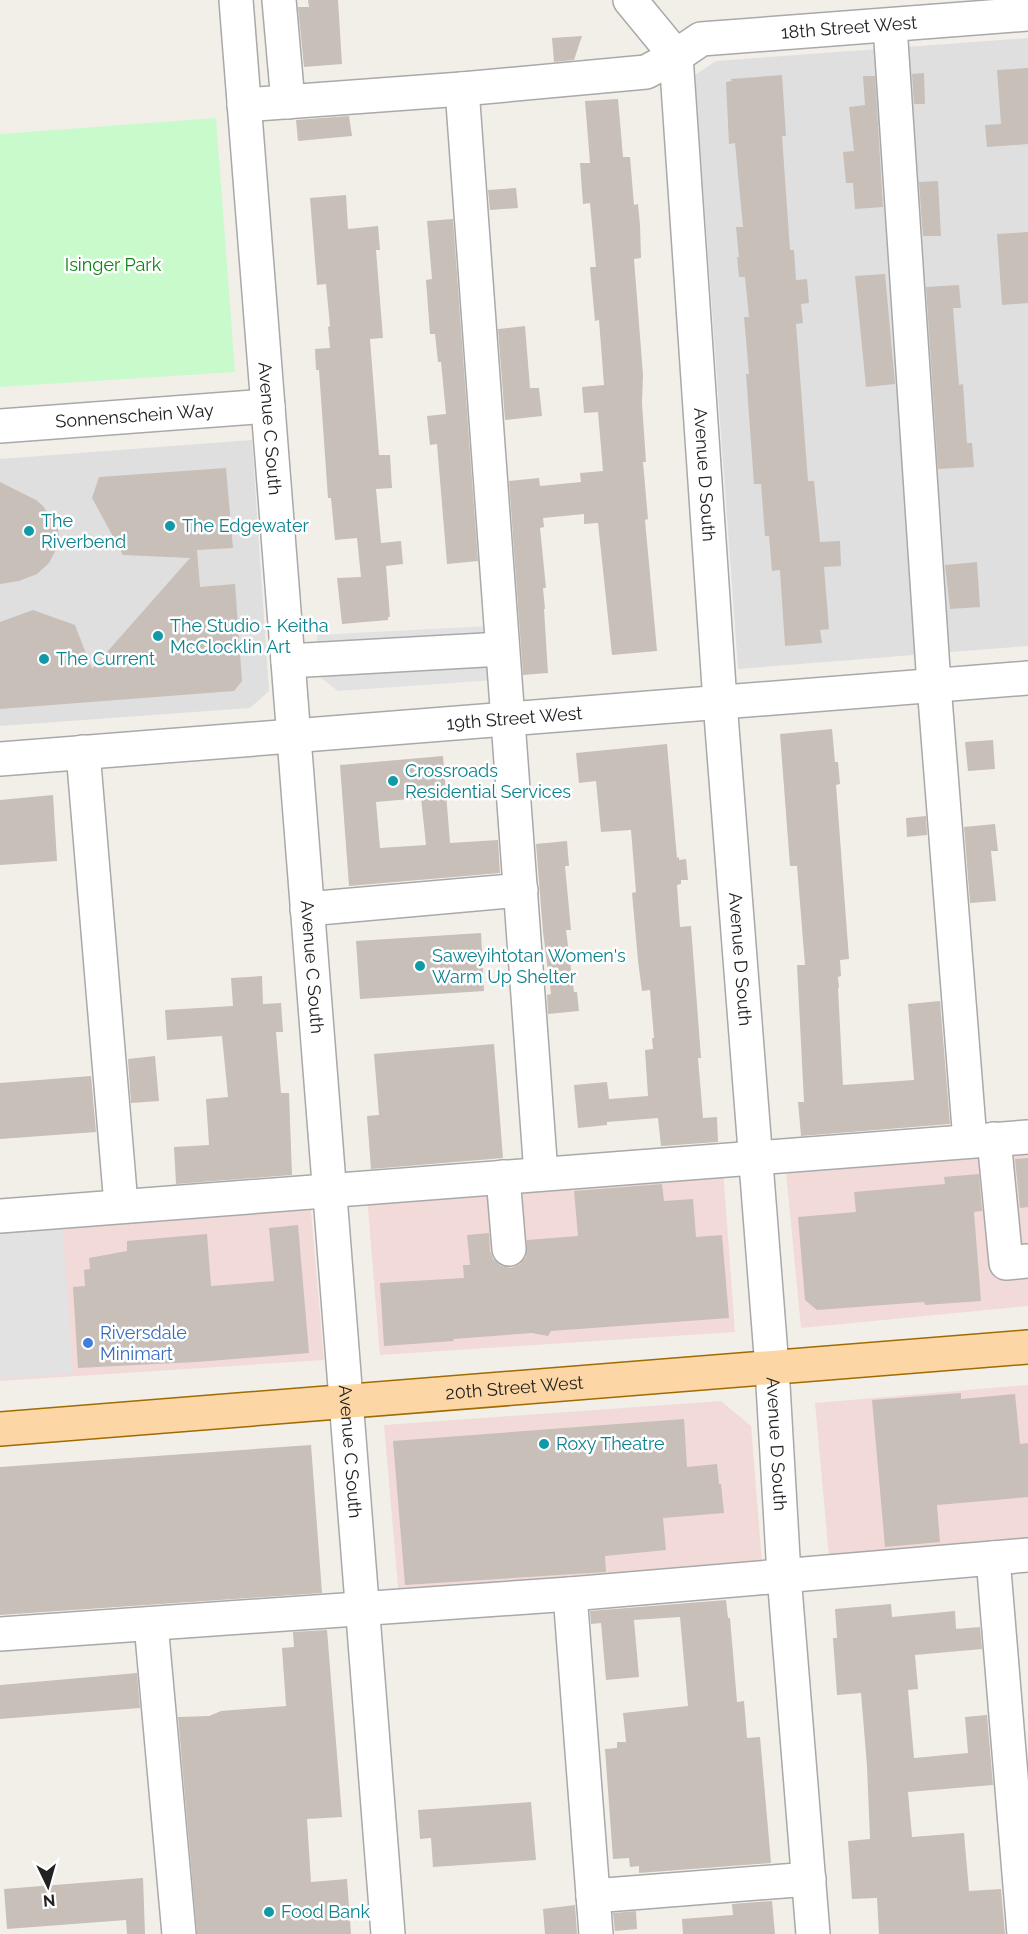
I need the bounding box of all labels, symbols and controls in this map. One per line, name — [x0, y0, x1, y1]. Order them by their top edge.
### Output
street label: 18th Street West — [780, 12, 918, 43]
park label: Isinger Park — [65, 254, 162, 275]
street label: Avenue C South — [254, 361, 286, 496]
street label: Sonnenschein Way — [55, 399, 215, 432]
street label: Avenue D South — [690, 407, 720, 542]
place label: The Riverbend — [41, 510, 126, 552]
place label: The Edgewater — [182, 515, 310, 536]
marker: The Edgewater — [163, 519, 177, 533]
marker: The Riverbend — [22, 524, 36, 538]
place label: The Studio - Keitha McClocklin Art — [170, 615, 329, 657]
marker: The Studio - Keitha McClocklin Art — [151, 629, 165, 643]
place label: The Current — [56, 648, 155, 669]
marker: The Current — [37, 652, 51, 666]
street label: 19th Street West — [446, 702, 583, 734]
place label: Crossroads Residential Services — [405, 760, 571, 802]
marker: Crossroads Residential Services — [386, 774, 400, 788]
street label: Avenue D South — [725, 892, 756, 1027]
street label: Avenue C South — [297, 900, 328, 1034]
place label: Saweyihtotan Women's Warm Up Shelter — [432, 945, 626, 987]
marker: Saweyihtotan Women's Warm Up Shelter — [413, 959, 427, 973]
place label: Riversdale Minimart — [100, 1322, 187, 1364]
marker: Riversdale Minimart — [81, 1336, 95, 1350]
street label: 20th Street West — [445, 1372, 584, 1403]
street label: Avenue D South — [763, 1376, 791, 1511]
street label: Avenue C South — [335, 1384, 366, 1519]
place label: Roxy Theatre — [556, 1433, 665, 1454]
marker: Roxy Theatre — [537, 1437, 551, 1451]
north arrow — [18, 1856, 78, 1916]
text: N — [42, 1890, 56, 1910]
place label: Food Bank — [281, 1901, 371, 1922]
marker: Food Bank — [262, 1905, 276, 1919]

